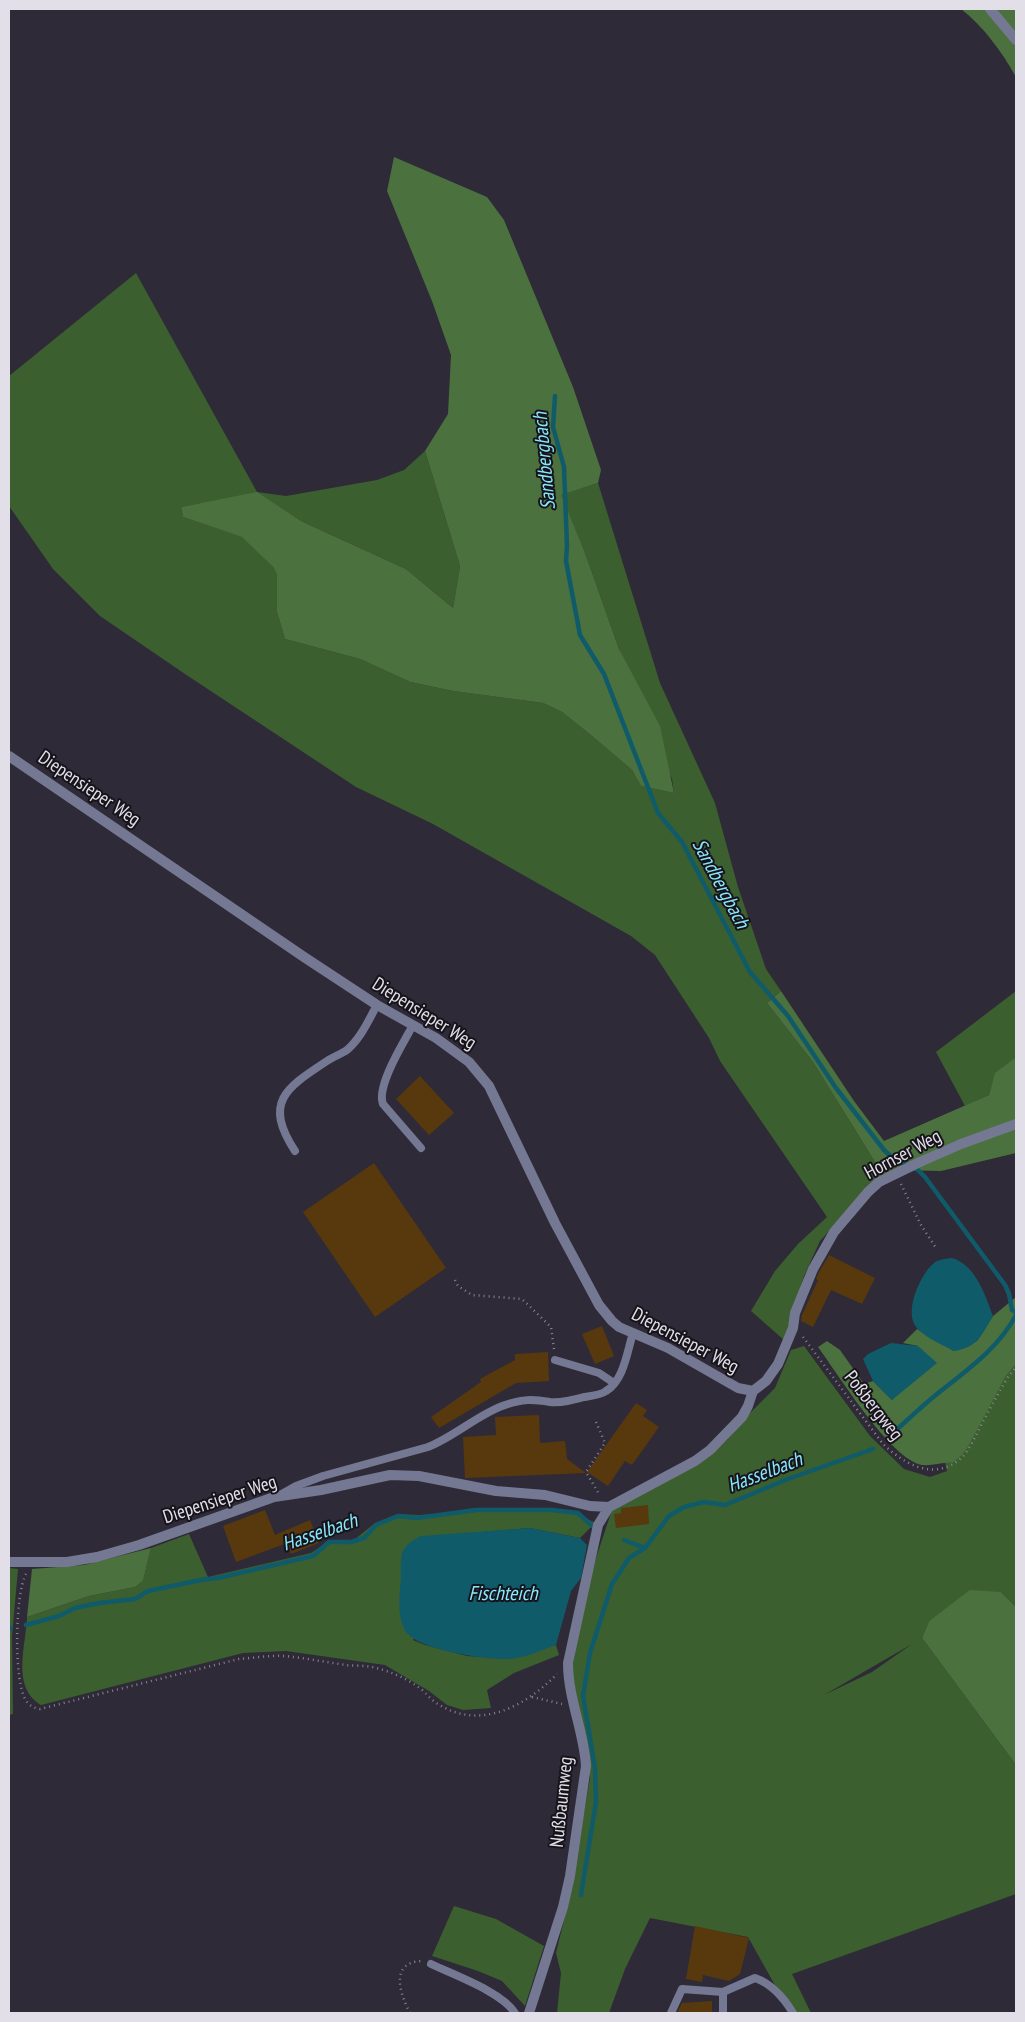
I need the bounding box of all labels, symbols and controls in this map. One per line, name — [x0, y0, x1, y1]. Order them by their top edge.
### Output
water label: Sandbergbach — [529, 411, 561, 511]
street label: Diepensieper Weg — [34, 747, 144, 831]
water label: Sandbergbach — [686, 835, 754, 933]
street label: Diepensieper Weg — [368, 973, 480, 1055]
street label: Hornser Weg — [861, 1125, 945, 1185]
street label: Diepensieper Weg — [627, 1303, 743, 1379]
street label: Poßbergweg — [839, 1367, 907, 1445]
water label: Hasselbach — [724, 1448, 806, 1498]
street label: Diepensieper Weg — [160, 1471, 280, 1529]
water label: Hasselbach — [279, 1509, 361, 1557]
water label: Fischteich — [468, 1582, 538, 1606]
street label: Nußbaumweg — [546, 1755, 578, 1849]

